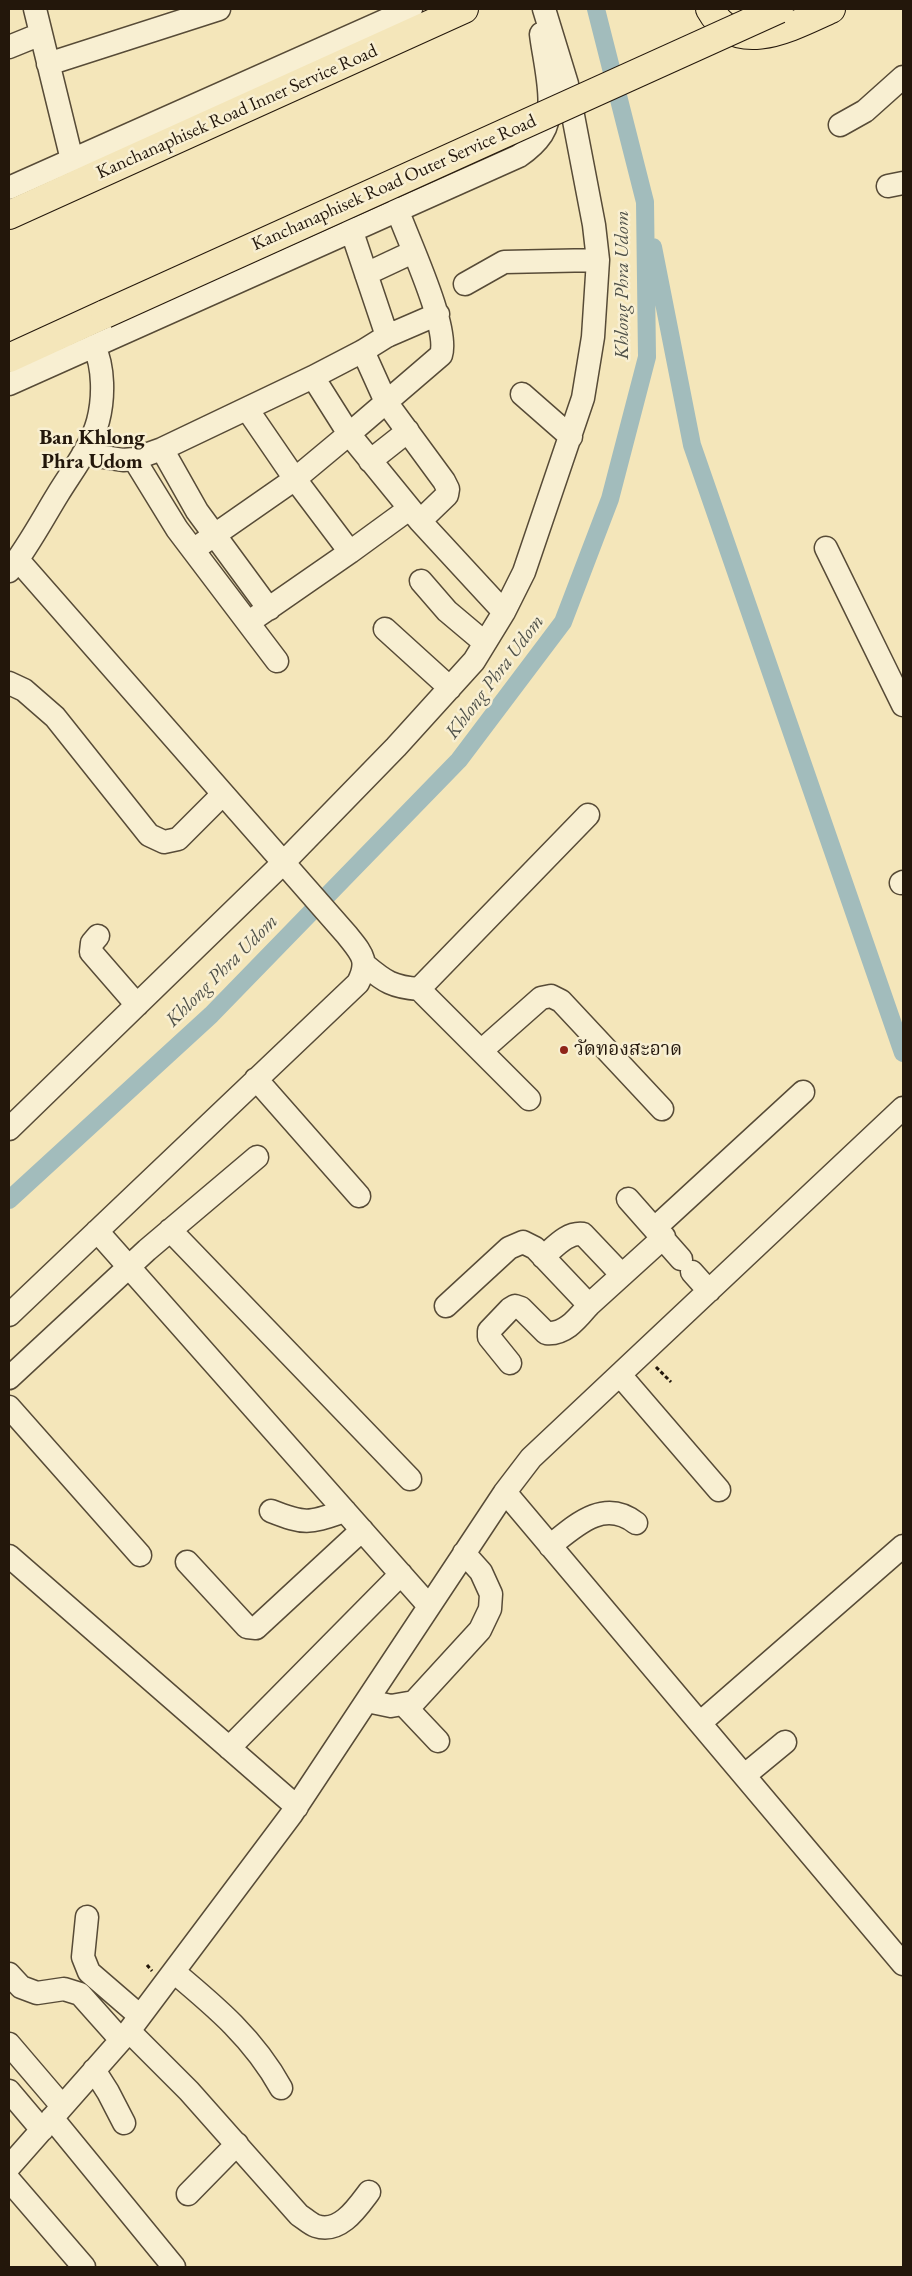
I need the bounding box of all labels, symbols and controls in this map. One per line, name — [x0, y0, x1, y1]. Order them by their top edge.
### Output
street label: Kanchanaphisek Road Inner Service Road — [93, 40, 381, 184]
street label: Kanchanaphisek Road Outer Service Road — [248, 110, 540, 256]
water label: Khlong Phra Udom — [611, 211, 635, 359]
district label: Ban Khlong Phra Udom — [39, 425, 145, 475]
water label: Khlong Phra Udom — [441, 610, 549, 744]
water label: Khlong Phra Udom — [161, 910, 283, 1032]
place label: วัดทองสะอาด — [574, 1039, 682, 1061]
marker: วัดทองสะอาด — [558, 1044, 570, 1056]

